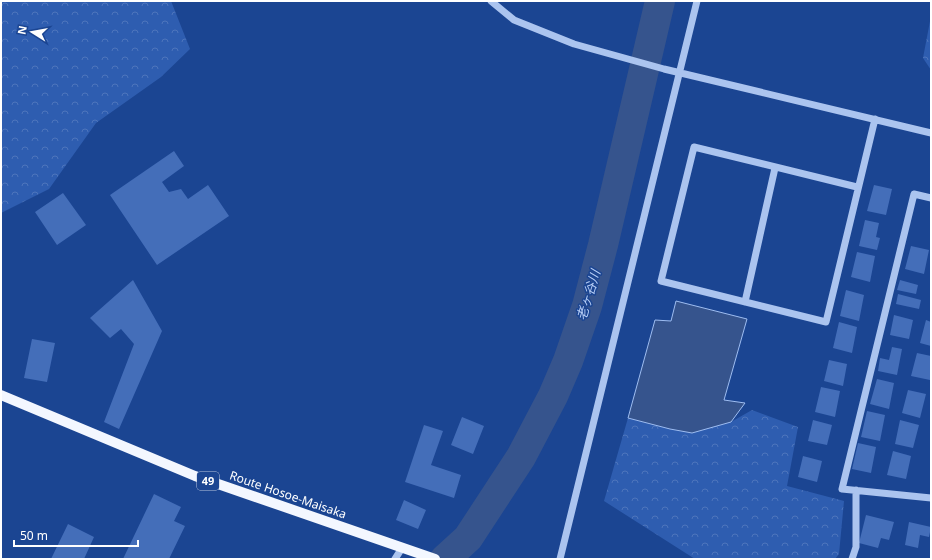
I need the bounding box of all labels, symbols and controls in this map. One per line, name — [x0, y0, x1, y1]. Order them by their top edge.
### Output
north arrow — [12, 12, 52, 52]
text: N — [13, 24, 30, 36]
water label: 老ヶ谷川 — [572, 266, 605, 323]
street label: Route Hosoe-Maisaka — [227, 467, 349, 523]
road number: 49 — [197, 472, 219, 490]
scale bar — [14, 522, 138, 548]
text: 50 m — [20, 527, 48, 544]

